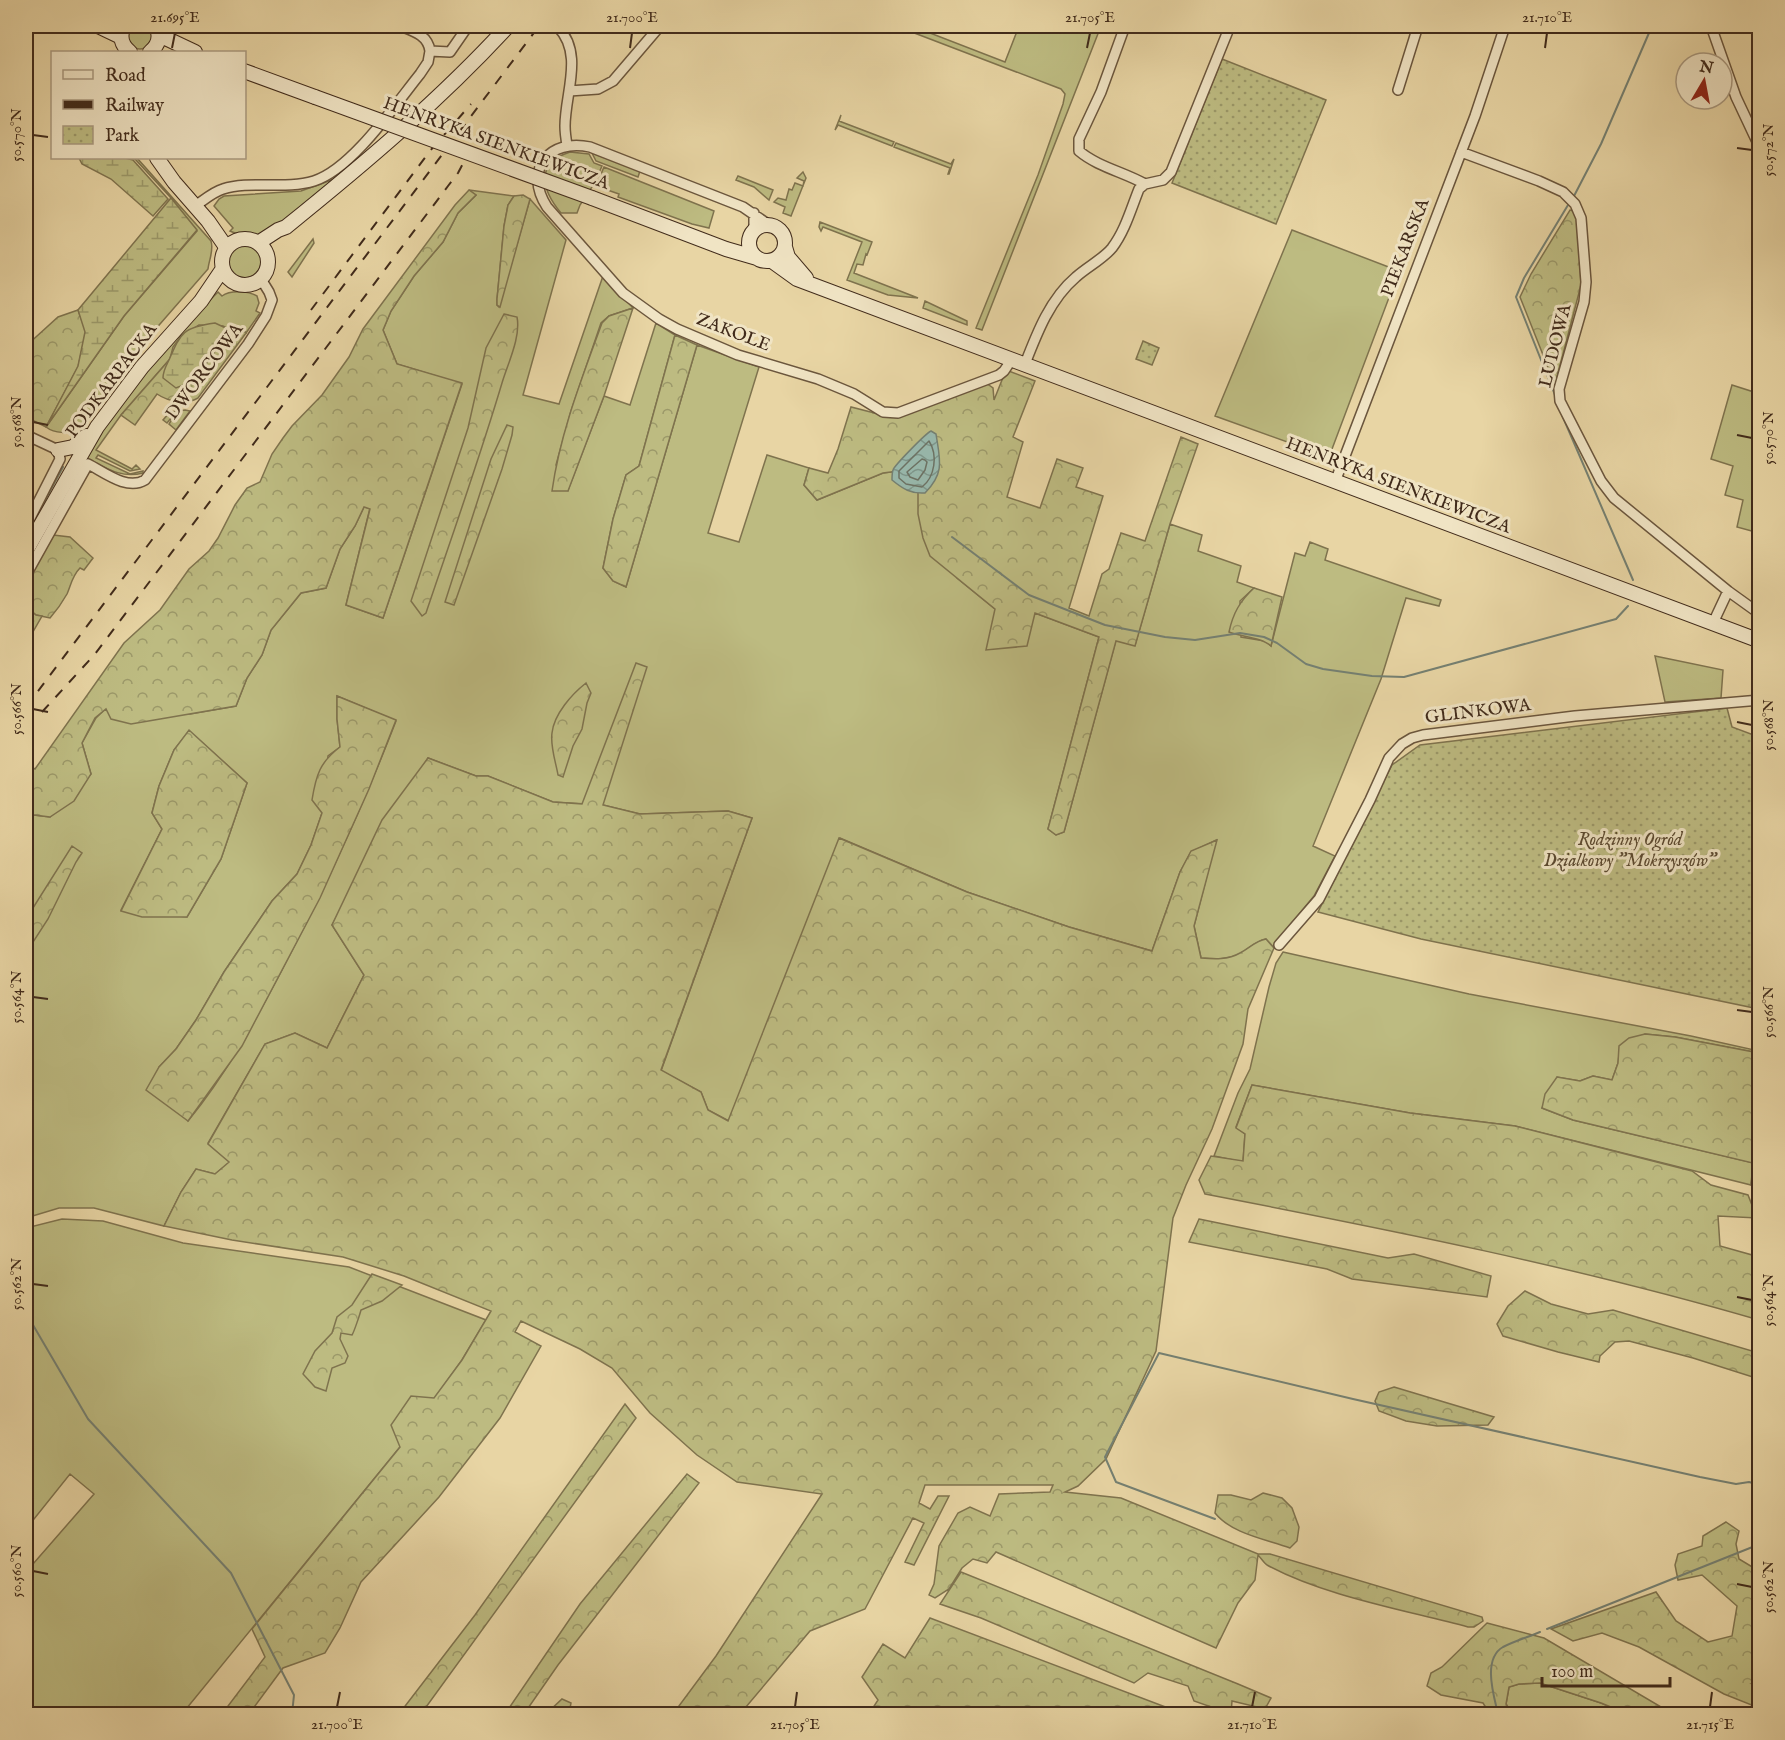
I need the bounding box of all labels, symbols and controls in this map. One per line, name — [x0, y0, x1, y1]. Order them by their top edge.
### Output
text: 21.695°E — [150, 8, 200, 27]
text: 21.700°E — [606, 8, 658, 27]
text: 21.705°E — [1065, 8, 1115, 27]
text: 21.710°E — [1522, 8, 1572, 27]
legend — [51, 51, 246, 159]
north arrow — [1674, 51, 1734, 111]
text: N — [1697, 57, 1715, 79]
text: Road — [105, 65, 146, 88]
street label: HENRYKA SIENKIEWICZA — [380, 92, 613, 196]
text: Railway — [105, 95, 164, 118]
text: 50.570°N — [7, 108, 26, 162]
text: 50.572°N — [1759, 123, 1778, 177]
text: Park — [105, 125, 140, 148]
street label: PIEKARSKA — [1377, 195, 1436, 301]
street label: LUDOWA — [1535, 301, 1578, 390]
street label: ZAKOLE — [693, 308, 773, 358]
street label: PODKARPACKA — [61, 318, 163, 443]
street label: DWORCOWA — [161, 318, 249, 425]
text: 50.568°N — [7, 396, 26, 448]
text: 50.570°N — [1759, 411, 1778, 465]
street label: HENRYKA SIENKIEWICZA — [1282, 432, 1514, 540]
text: 50.566°N — [7, 683, 26, 735]
street label: GLINKOWA — [1424, 694, 1533, 730]
text: 50.568°N — [1759, 699, 1778, 751]
park label: Rodzinny Ogród Dzialkowy "Mokrzyszów" — [1544, 829, 1718, 873]
text: 50.564°N — [7, 971, 26, 1023]
text: 50.566°N — [1759, 986, 1778, 1038]
text: 50.562°N — [7, 1258, 26, 1310]
text: 50.564°N — [1759, 1274, 1778, 1326]
text: 50.560°N — [7, 1545, 26, 1597]
text: 50.562°N — [1759, 1561, 1778, 1613]
scale bar — [1542, 1650, 1670, 1688]
text: 100 m — [1551, 1661, 1593, 1684]
text: 21.700°E — [311, 1715, 363, 1734]
text: 21.705°E — [770, 1715, 820, 1734]
text: 21.710°E — [1227, 1715, 1277, 1734]
text: 21.715°E — [1686, 1715, 1734, 1734]

